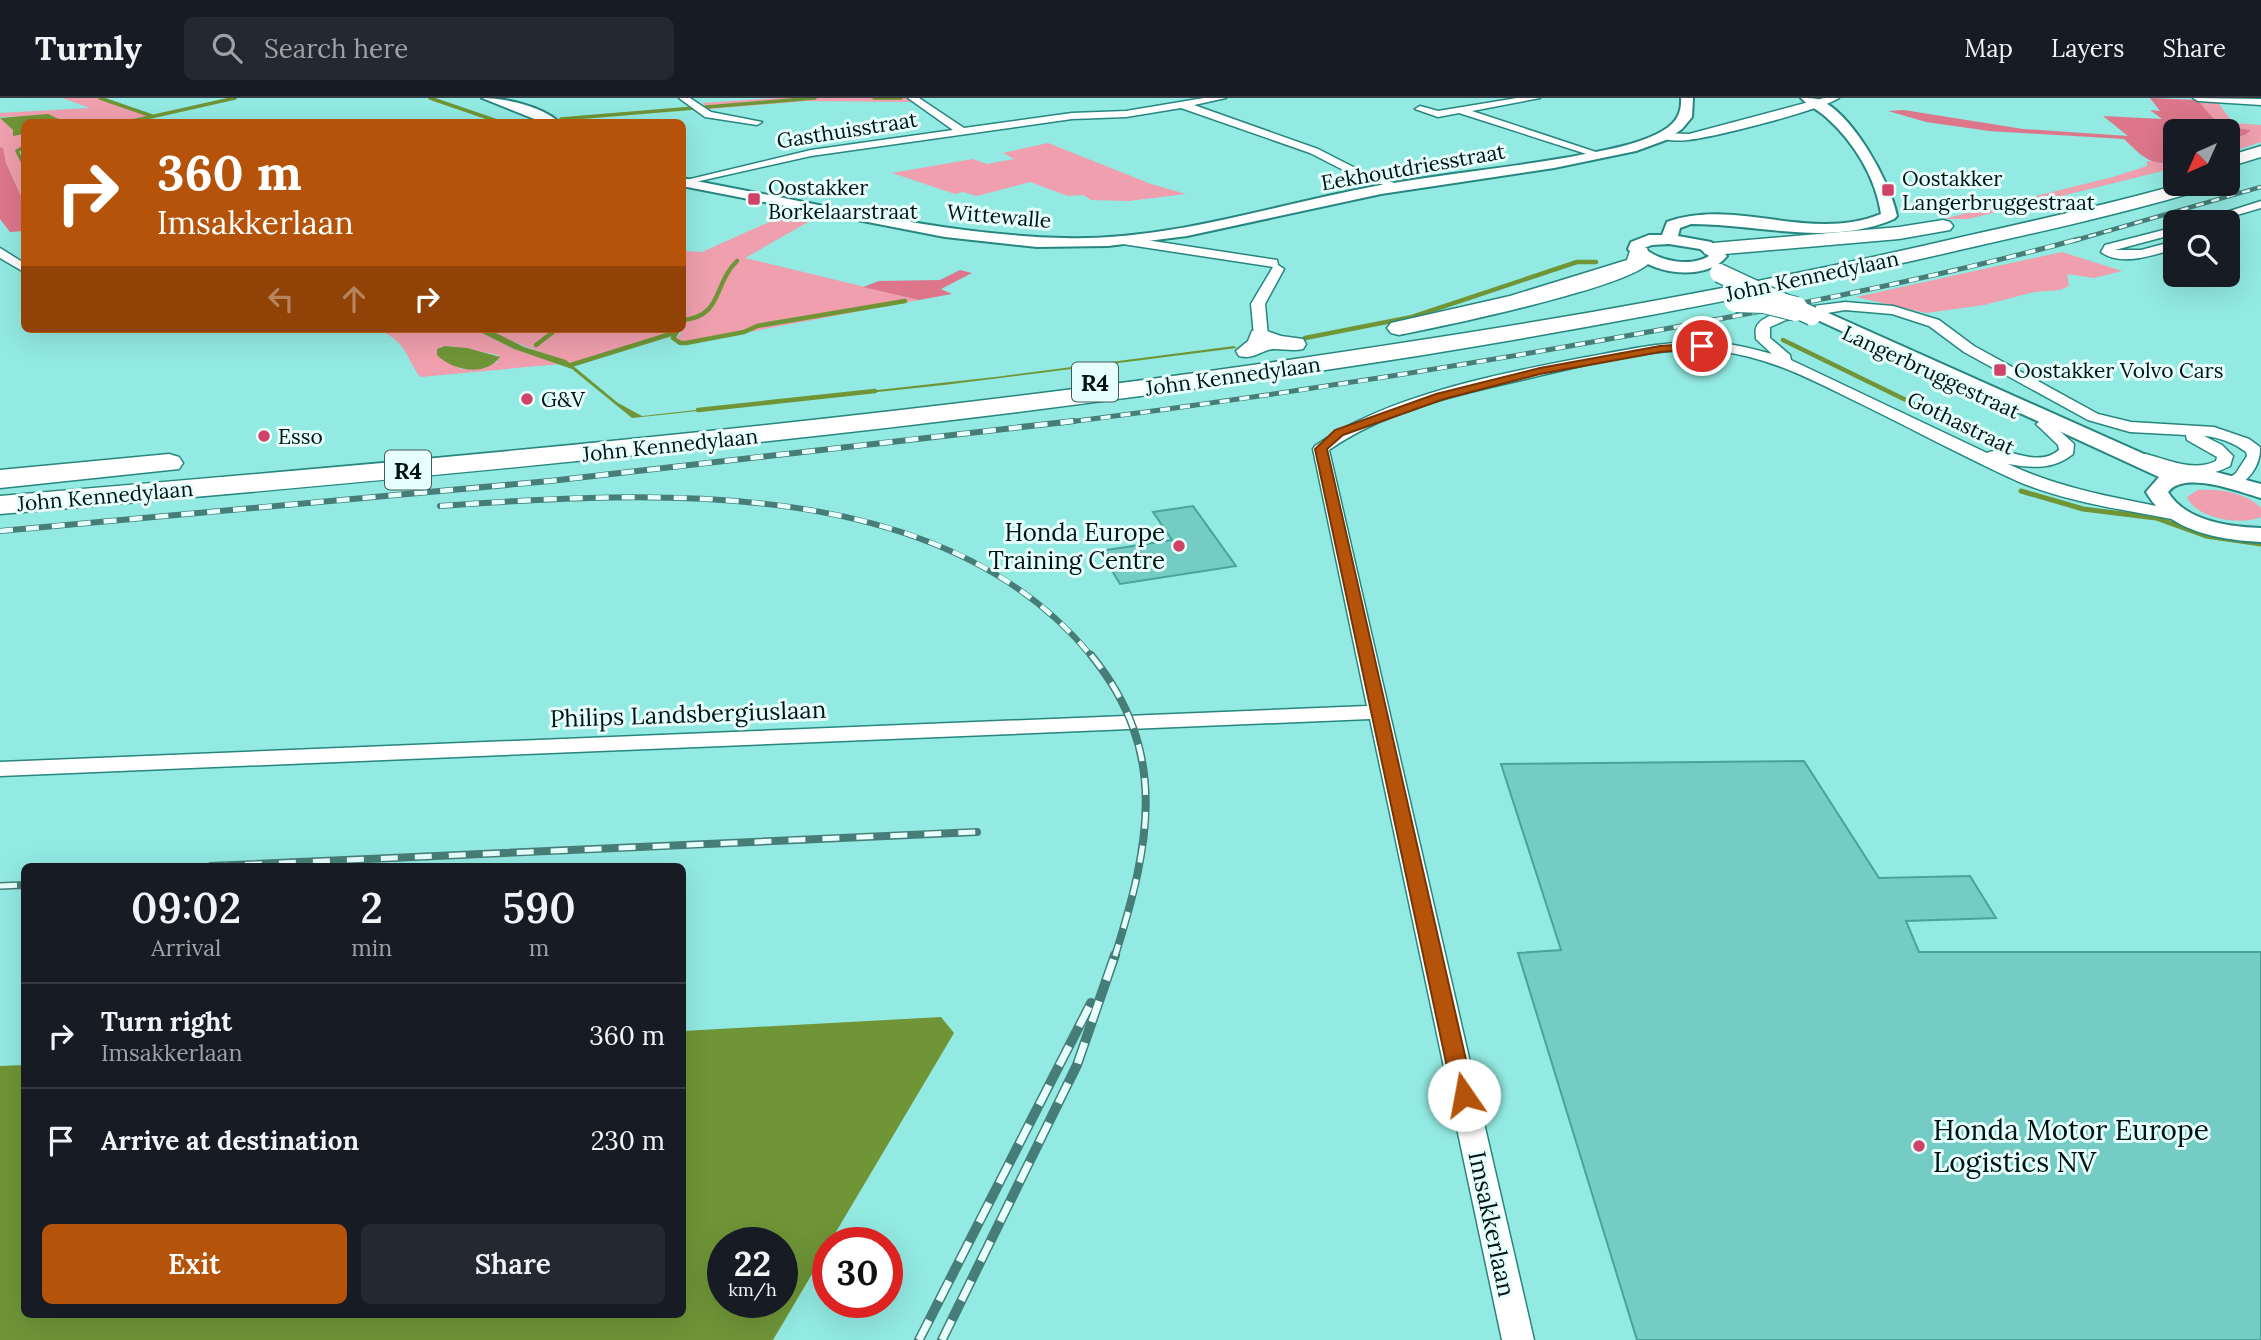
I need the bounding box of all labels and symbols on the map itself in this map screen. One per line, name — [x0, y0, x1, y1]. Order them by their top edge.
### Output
street label: Gasthuisstraat — [775, 105, 920, 154]
north arrow — [2163, 119, 2240, 196]
street label: Eekhoutdriesstraat — [1319, 137, 1508, 196]
place label: Oostakker Langerbruggestraat — [1902, 165, 2096, 216]
place label: Oostakker Borkelaarstraat — [768, 174, 919, 225]
marker: Oostakker Langerbruggestraat — [1880, 182, 1896, 198]
marker: Oostakker Borkelaarstraat — [746, 191, 762, 207]
street label: Wittewalle — [946, 198, 1052, 234]
street label: John Kennedylaan — [1722, 244, 1901, 308]
pin — [1672, 316, 1732, 376]
street label: Langerbruggestraat — [1838, 319, 2025, 425]
street label: John Kennedylaan — [1143, 350, 1323, 402]
place label: Oostakker Volvo Cars — [2014, 357, 2223, 384]
road number: R4 — [1072, 362, 1118, 402]
marker: Oostakker Volvo Cars — [1992, 362, 2008, 378]
street label: Gothastraat — [1903, 385, 2020, 461]
place label: G&V — [541, 386, 586, 413]
marker: G&V — [519, 391, 535, 407]
street label: John Kennedylaan — [580, 422, 759, 468]
place label: Esso — [278, 423, 323, 450]
marker: Esso — [256, 428, 272, 444]
road number: R4 — [385, 450, 431, 490]
street label: John Kennedylaan — [15, 475, 194, 517]
place label: Honda Europe Training Centre — [989, 517, 1165, 576]
marker: Honda Europe Training Centre — [1171, 538, 1187, 554]
street label: Philips Landsbergiuslaan — [549, 694, 827, 734]
position arrow — [1427, 1058, 1501, 1132]
place label: Honda Motor Europe Logistics NV — [1933, 1112, 2209, 1180]
marker: Honda Motor Europe Logistics NV — [1911, 1138, 1927, 1154]
street label: Imsakkerlaan — [1461, 1149, 1523, 1299]
speed limit sign: 30 — [812, 1227, 903, 1318]

